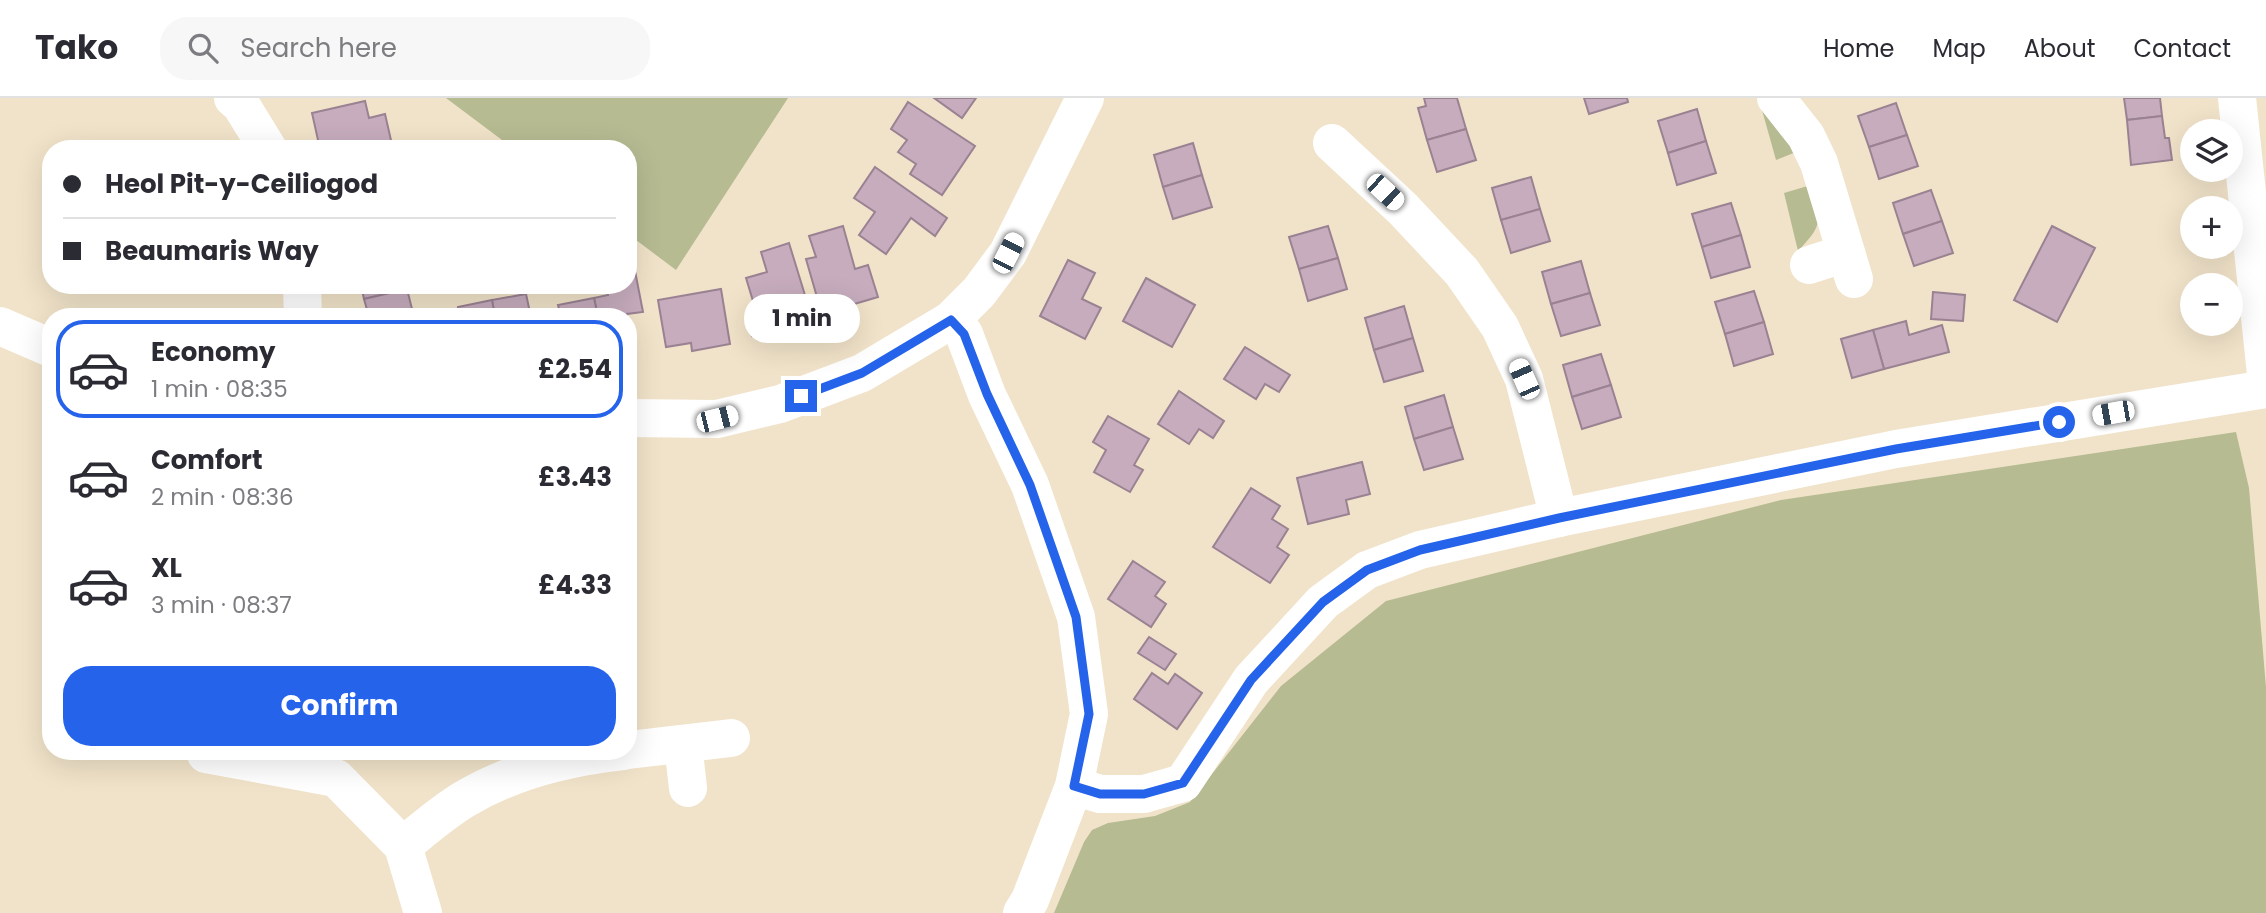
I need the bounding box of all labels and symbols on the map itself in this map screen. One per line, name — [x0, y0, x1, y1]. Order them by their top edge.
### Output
car — [1363, 170, 1408, 214]
car — [990, 230, 1027, 276]
callout: 1 min — [743, 294, 859, 344]
car — [1506, 356, 1543, 402]
route end — [785, 380, 817, 412]
car — [2091, 399, 2136, 427]
car — [695, 404, 740, 434]
route start — [2043, 406, 2075, 438]

